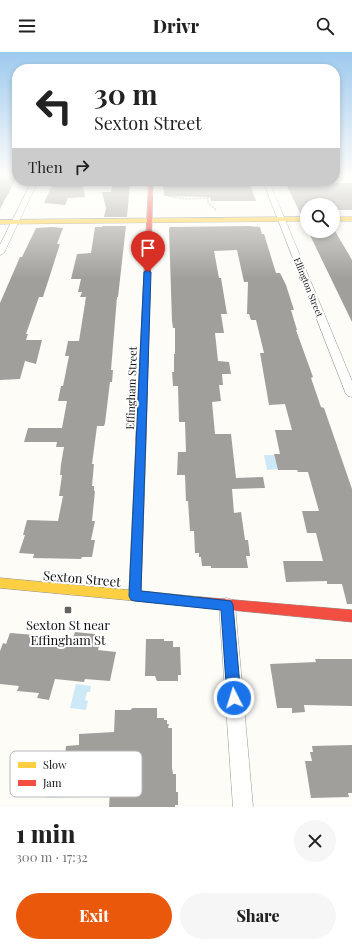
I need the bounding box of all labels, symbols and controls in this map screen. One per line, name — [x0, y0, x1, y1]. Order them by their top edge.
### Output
text: Drivr — [153, 14, 199, 38]
icon: menu — [16, 15, 38, 37]
icon: search — [314, 15, 336, 37]
text: 30 m — [94, 75, 158, 112]
icon: left — [28, 80, 80, 132]
text: Sexton Street — [94, 111, 202, 135]
icon: right — [71, 156, 93, 178]
text: Then — [28, 157, 63, 177]
map controls — [300, 198, 340, 238]
button: search — [300, 198, 340, 238]
pin — [131, 231, 165, 272]
icon: arrive — [137, 237, 159, 259]
street label: Ellington Street — [292, 255, 327, 319]
street label: Effingham Street — [122, 346, 140, 430]
street label: Sexton Street — [43, 566, 122, 590]
marker: Sexton St near Effingham St — [63, 605, 73, 615]
place label: Sexton St near Effingham St — [26, 616, 110, 648]
position arrow — [213, 677, 255, 719]
legend — [10, 751, 142, 797]
text: Slow — [43, 757, 67, 772]
text: Jam — [42, 775, 62, 790]
text: 1 min — [16, 817, 75, 849]
button: close — [294, 820, 336, 862]
text: 300 m · 17:32 — [16, 848, 88, 865]
button: Exit — [16, 893, 172, 939]
button: Share — [180, 893, 336, 939]

